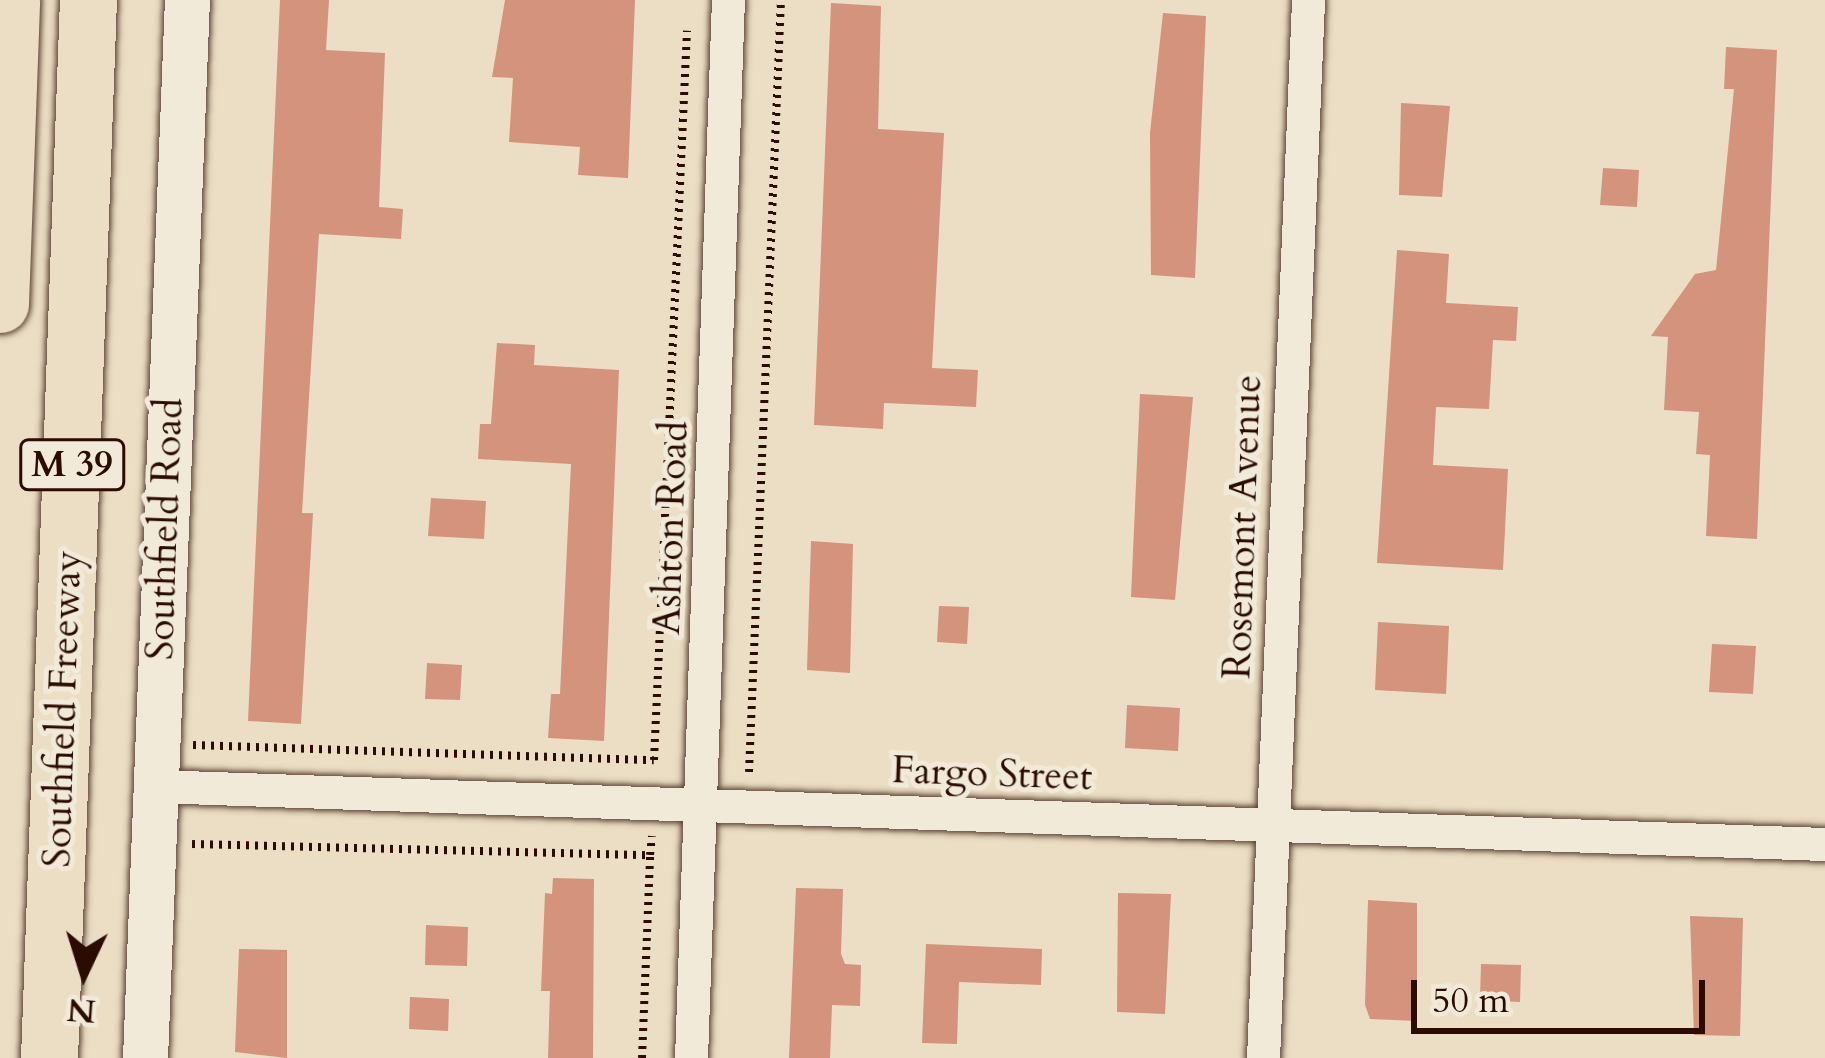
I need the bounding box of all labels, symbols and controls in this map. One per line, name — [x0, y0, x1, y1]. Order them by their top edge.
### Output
street label: Rosemont Avenue — [1214, 374, 1272, 680]
street label: Southfield Road — [137, 397, 193, 661]
street label: Ashton Road — [644, 420, 698, 636]
road number: M 39 — [18, 435, 126, 495]
street label: Southfield Freeway — [34, 550, 92, 868]
street label: Fargo Street — [891, 747, 1093, 801]
north arrow — [24, 914, 144, 1034]
scale bar — [1417, 956, 1711, 1030]
text: 50 m — [1432, 976, 1509, 1025]
text: N — [66, 987, 97, 1034]

